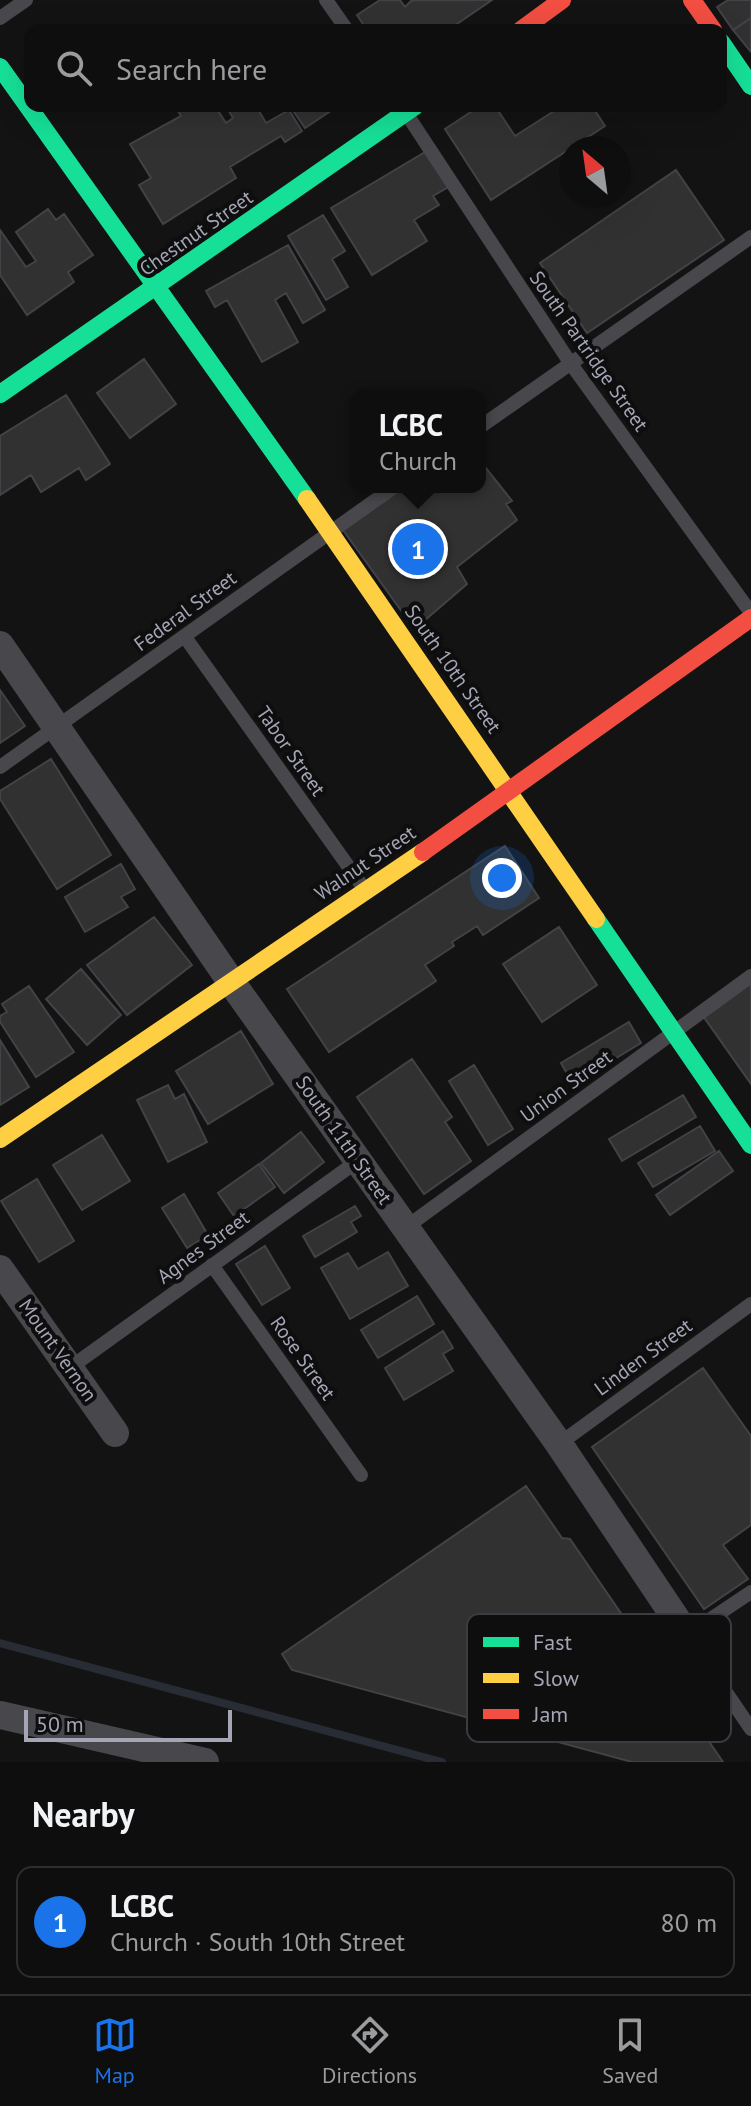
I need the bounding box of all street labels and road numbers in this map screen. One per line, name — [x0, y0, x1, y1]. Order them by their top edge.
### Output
street label: Chestnut Street — [134, 184, 258, 282]
street label: South Partridge Street — [524, 266, 654, 436]
street label: Federal Street — [129, 565, 242, 657]
street label: South 10th Street — [399, 600, 507, 739]
street label: Tabor Street — [251, 701, 332, 801]
street label: Walnut Street — [309, 820, 421, 906]
street label: Union Street — [515, 1044, 617, 1128]
street label: South 11th Street — [290, 1071, 398, 1210]
street label: Agnes Street — [152, 1205, 255, 1289]
street label: Mount Vernon — [13, 1294, 103, 1406]
street label: Rose Street — [265, 1311, 341, 1405]
street label: Linden Street — [589, 1313, 697, 1401]

